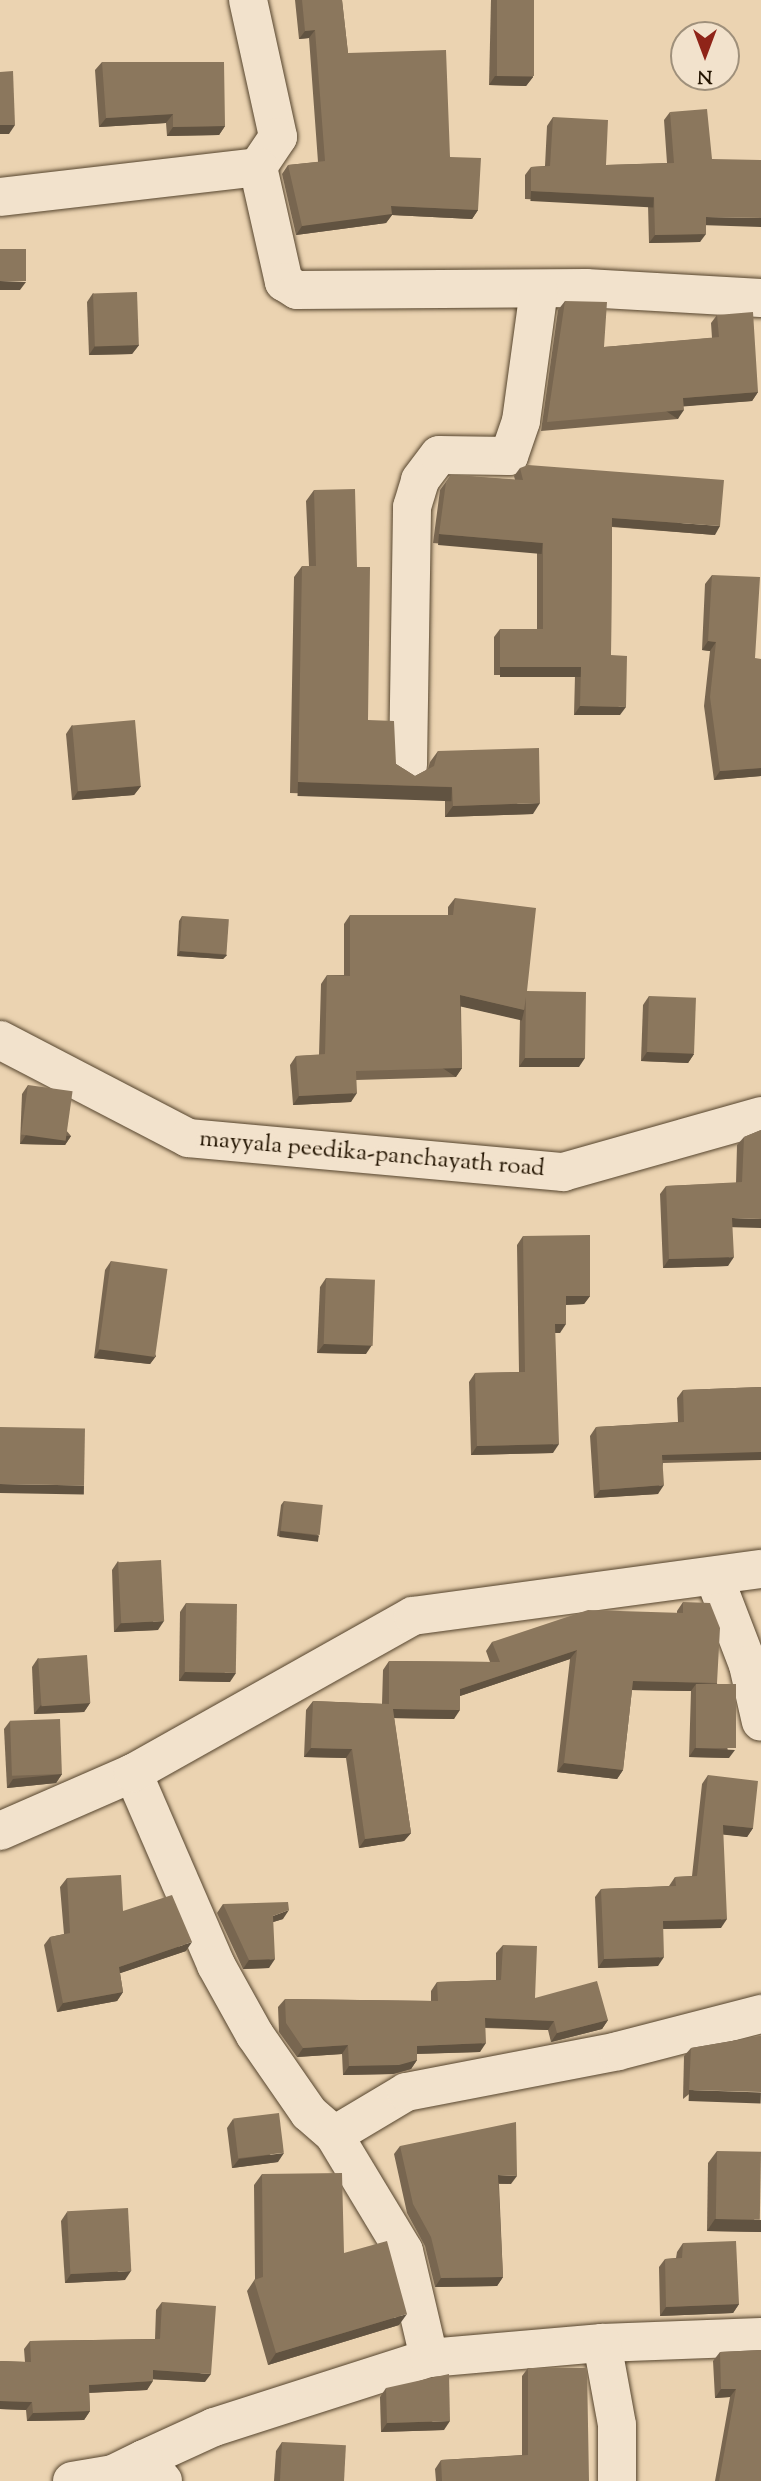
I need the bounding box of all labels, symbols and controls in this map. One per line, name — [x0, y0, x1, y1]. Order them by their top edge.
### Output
north arrow — [670, 21, 740, 91]
text: N — [697, 62, 713, 89]
street label: mayyala peedika-panchayath road — [198, 1126, 546, 1184]

